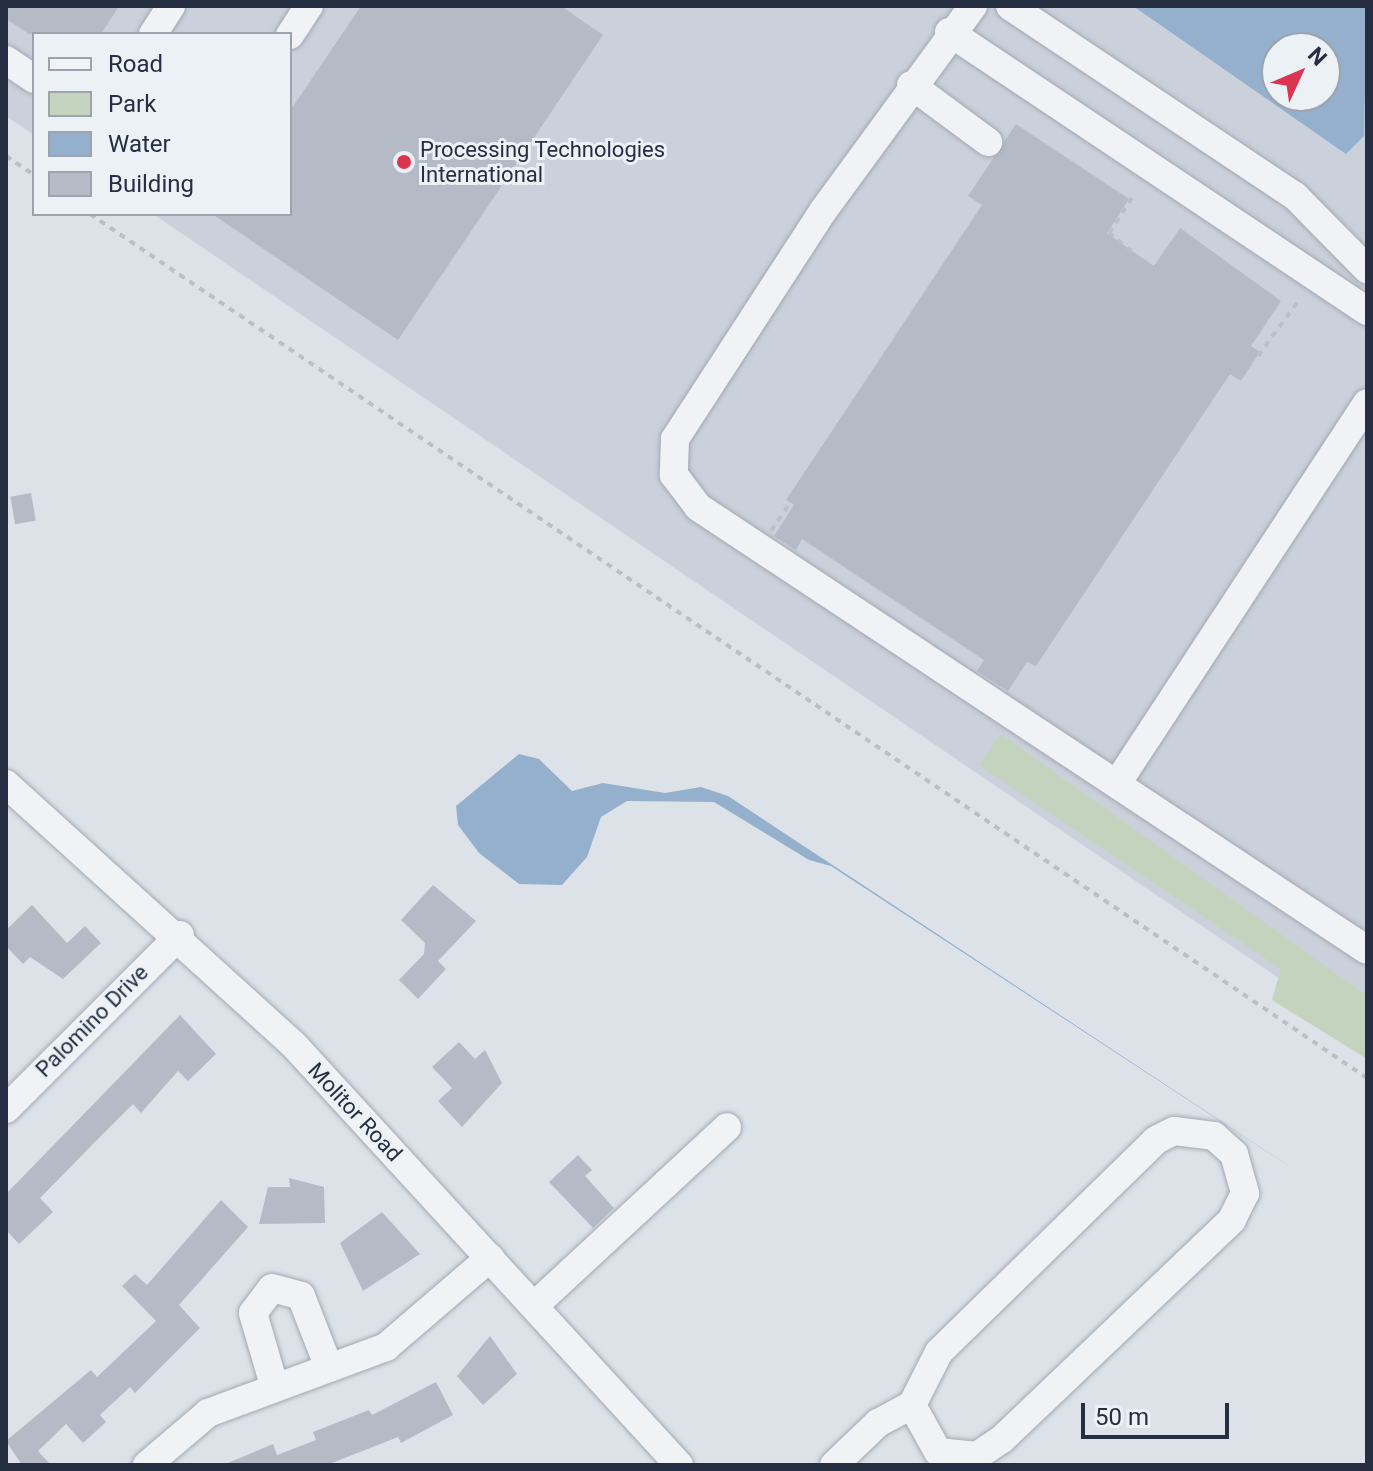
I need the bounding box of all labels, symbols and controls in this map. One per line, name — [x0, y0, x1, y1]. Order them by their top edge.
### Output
legend — [32, 32, 292, 216]
north arrow — [1261, 32, 1341, 112]
text: N — [1303, 42, 1332, 71]
text: Road — [108, 50, 163, 78]
text: Park — [108, 90, 156, 118]
text: Water — [108, 130, 171, 158]
place label: Processing Technologies International — [420, 136, 666, 188]
marker: Processing Technologies International — [395, 153, 413, 171]
text: Building — [108, 170, 194, 198]
street label: Palomino Drive — [30, 959, 154, 1083]
street label: Molitor Road — [303, 1057, 407, 1167]
scale bar — [1085, 1387, 1233, 1437]
text: 50 m — [1095, 1403, 1149, 1431]

